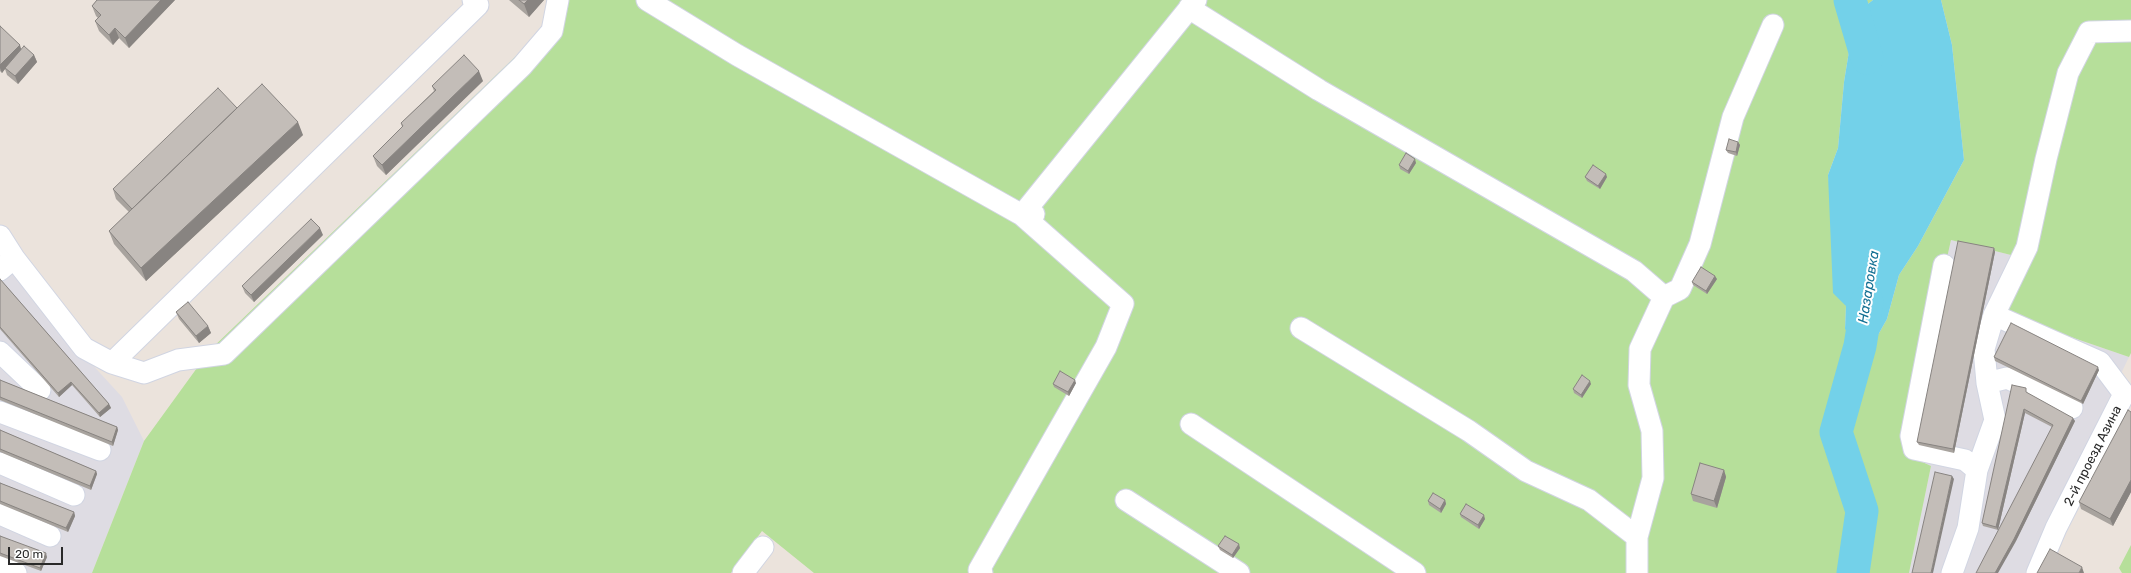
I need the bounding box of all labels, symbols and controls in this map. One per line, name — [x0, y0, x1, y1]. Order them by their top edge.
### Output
water label: Назаровка — [1855, 249, 1883, 325]
street label: 2-й проезд Азина — [2061, 403, 2125, 509]
scale bar — [10, 539, 65, 565]
text: 20 m — [15, 547, 43, 561]

